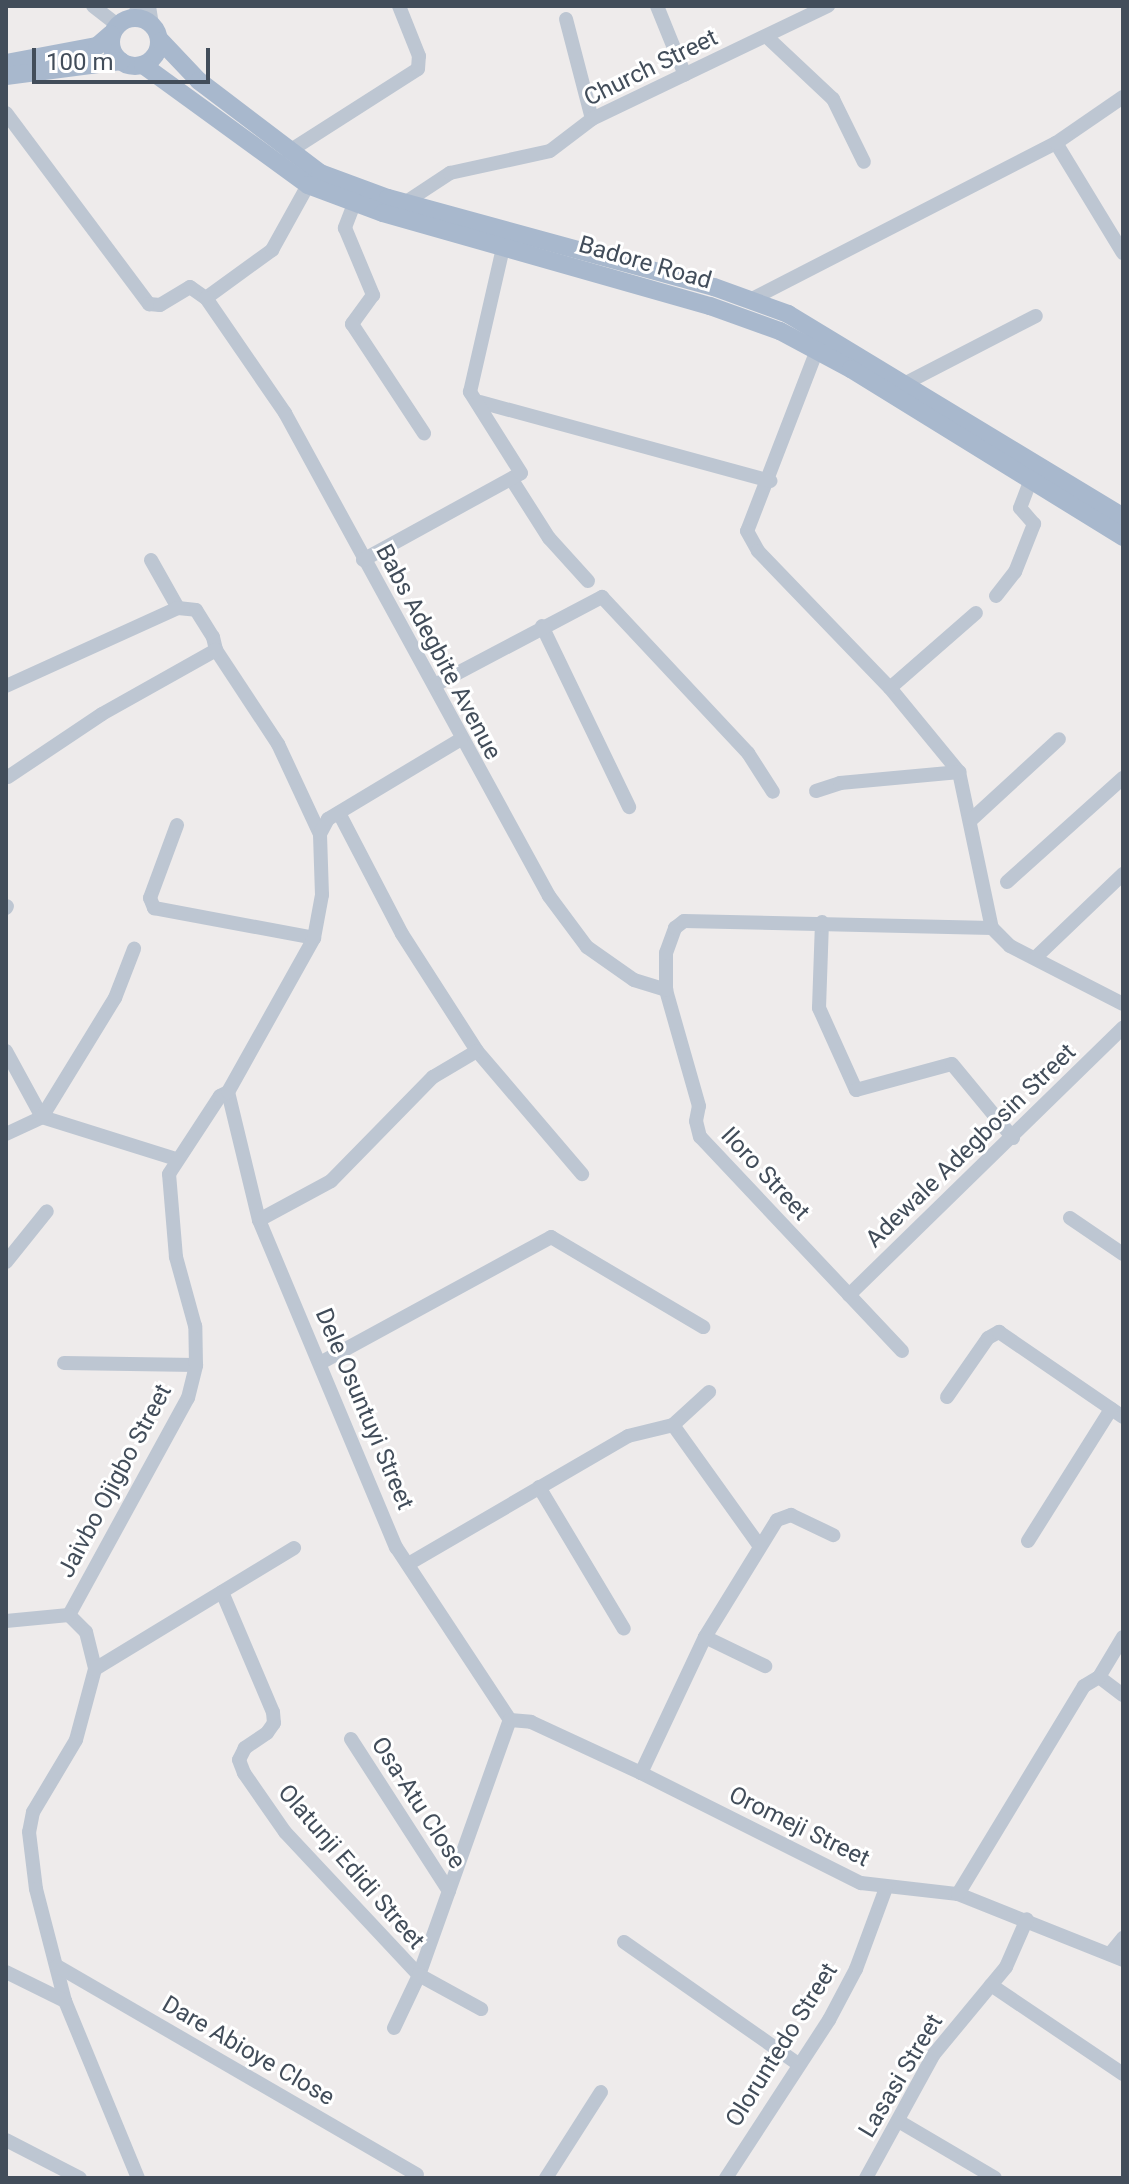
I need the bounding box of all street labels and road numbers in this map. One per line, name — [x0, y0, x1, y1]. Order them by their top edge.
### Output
street label: Church Street — [580, 23, 722, 113]
street label: Badore Road — [575, 230, 715, 296]
street label: Babs Adegbite Avenue — [369, 539, 507, 765]
street label: Adewale Adegbosin Street — [860, 1038, 1082, 1254]
street label: Iloro Street — [715, 1121, 815, 1227]
street label: Dele Osuntuyi Street — [309, 1304, 419, 1514]
street label: Jaivbo Ojigbo Street — [52, 1379, 178, 1583]
street label: Osa-Atu Close — [365, 1732, 471, 1874]
street label: Olatunji Edidi Street — [272, 1779, 430, 1955]
street label: Oromeji Street — [724, 1781, 874, 1873]
street label: Oloruntedo Street — [720, 1958, 844, 2132]
street label: Dare Abioye Close — [157, 1990, 339, 2112]
street label: Lasasi Street — [853, 2009, 949, 2143]

